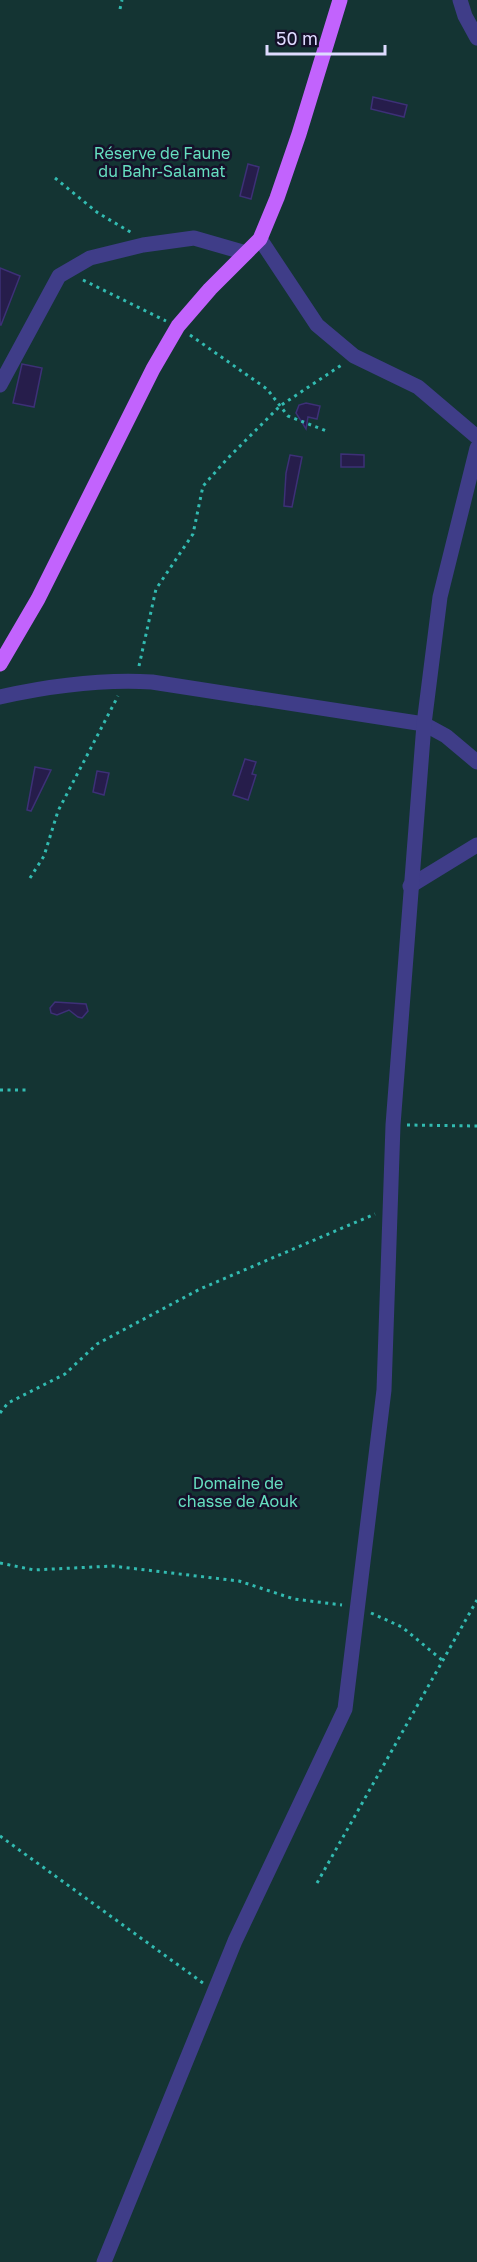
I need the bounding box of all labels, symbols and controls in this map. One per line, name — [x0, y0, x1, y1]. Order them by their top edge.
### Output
scale bar — [267, 18, 386, 56]
text: 50 m — [276, 27, 318, 49]
park label: Réserve de Faune du Bahr-Salamat — [94, 143, 230, 181]
park label: Domaine de chasse de Aouk — [178, 1473, 298, 1511]

